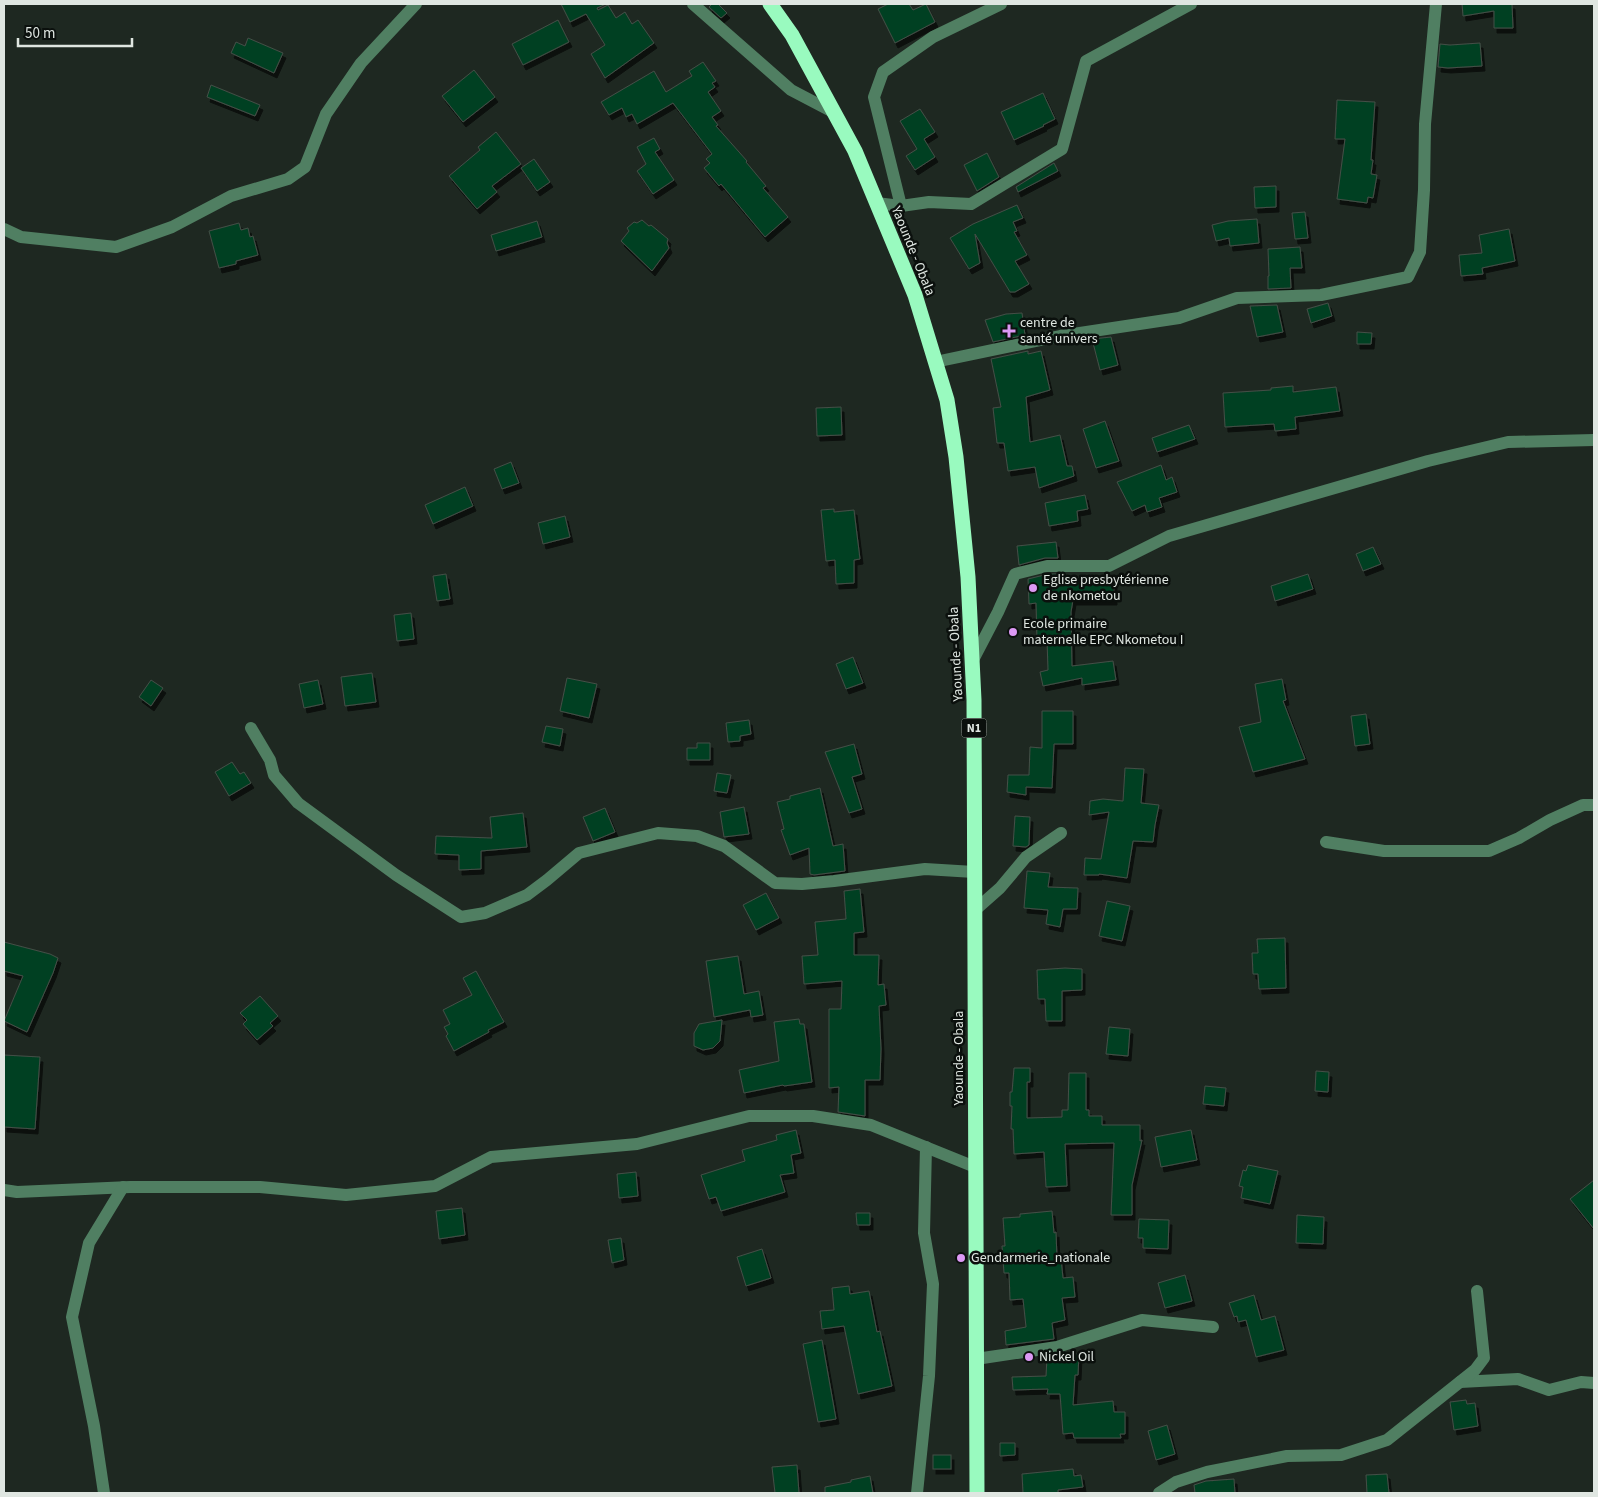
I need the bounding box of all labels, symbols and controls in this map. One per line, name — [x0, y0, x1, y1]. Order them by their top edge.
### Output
scale bar — [18, 15, 131, 47]
text: 50 m — [25, 23, 55, 44]
street label: Yaounde - Obala — [886, 202, 940, 299]
place label: centre de santé univers — [1020, 313, 1098, 349]
marker: centre de santé univers — [1002, 324, 1016, 338]
place label: Eglise presbytérienne de nkometou — [1043, 570, 1169, 606]
marker: Eglise presbytérienne de nkometou — [1027, 582, 1039, 594]
street label: Yaounde - Obala — [944, 606, 969, 703]
place label: Ecole primaire maternelle EPC Nkometou I — [1023, 614, 1183, 650]
marker: Ecole primaire maternelle EPC Nkometou I — [1007, 626, 1019, 638]
road number: N1 — [962, 718, 986, 738]
street label: Yaounde - Obala — [949, 1011, 969, 1106]
place label: Gendarmerie_nationale — [971, 1248, 1110, 1268]
marker: Gendarmerie_nationale — [955, 1252, 967, 1264]
place label: Nickel Oil — [1039, 1347, 1095, 1367]
marker: Nickel Oil — [1023, 1351, 1035, 1363]

